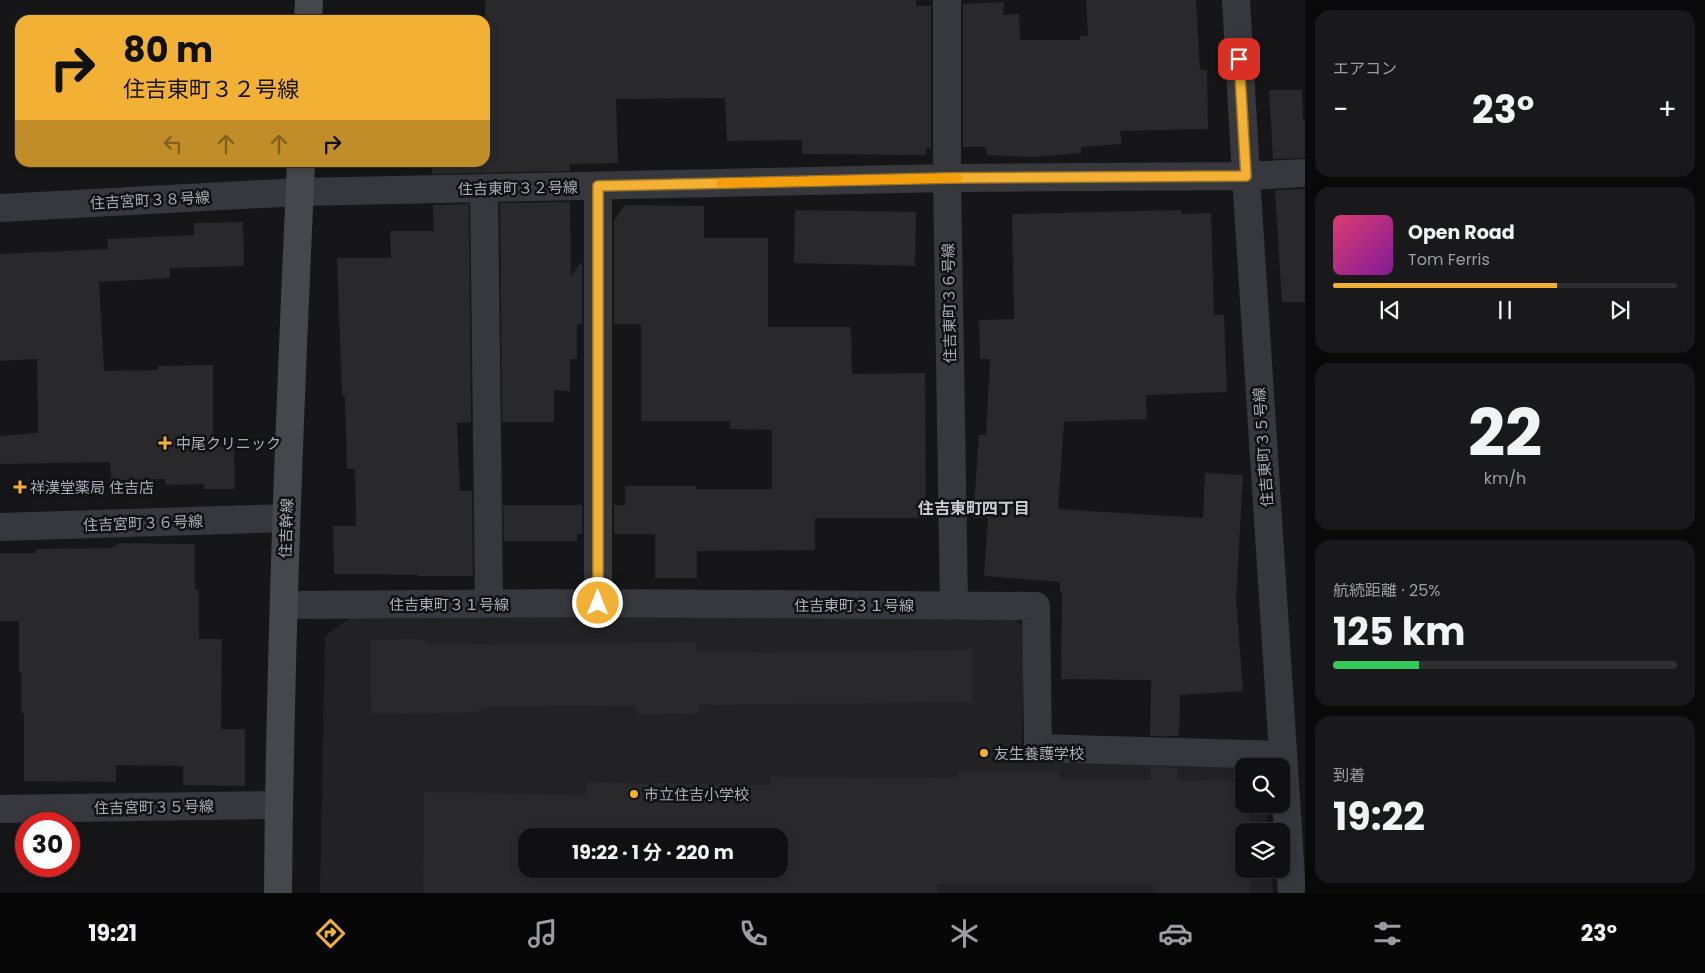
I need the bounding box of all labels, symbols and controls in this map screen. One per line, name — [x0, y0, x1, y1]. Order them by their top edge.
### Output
text: 80 m — [123, 25, 213, 74]
icon: right — [40, 35, 105, 100]
pin — [1218, 38, 1260, 80]
icon: arrive — [1225, 45, 1253, 73]
text: エアコン — [1333, 57, 1397, 80]
text: 住吉東町３２号線 — [123, 74, 299, 105]
text: 23° — [1472, 83, 1534, 136]
text: − — [1333, 90, 1348, 129]
text: + — [1658, 90, 1677, 129]
icon: left — [159, 130, 187, 158]
icon: ahead — [212, 130, 240, 158]
icon: ahead — [265, 130, 293, 158]
icon: right — [318, 130, 346, 158]
street label: 住吉東町３２号線 — [458, 176, 578, 200]
street label: 住吉宮町３８号線 — [90, 186, 210, 214]
text: Open Road — [1408, 219, 1515, 246]
street label: 住吉東町３６号線 — [937, 243, 961, 363]
text: Tom Ferris — [1408, 248, 1490, 271]
icon: previous — [1376, 296, 1404, 324]
icon: pause — [1491, 296, 1519, 324]
icon: next — [1606, 296, 1634, 324]
street label: 住吉東町３５号線 — [1248, 386, 1278, 508]
text: 22 — [1468, 388, 1542, 479]
place label: 中尾クリニック — [176, 433, 281, 454]
marker: 中尾クリニック — [158, 436, 172, 450]
text: km/h — [1484, 467, 1526, 490]
place label: 祥漢堂薬局 住吉店 — [30, 477, 154, 498]
marker: 祥漢堂薬局 住吉店 — [14, 481, 26, 493]
district label: 住吉東町四丁目 — [917, 497, 1030, 520]
street label: 住吉幹線 — [274, 498, 298, 558]
street label: 住吉宮町３６号線 — [83, 510, 203, 536]
position arrow — [571, 576, 623, 628]
text: 航続距離 · 25% — [1333, 579, 1440, 602]
street label: 住吉東町３１号線 — [389, 594, 509, 615]
street label: 住吉東町３１号線 — [794, 595, 914, 616]
text: 125 km — [1333, 605, 1465, 658]
place label: 友生養護学校 — [994, 743, 1084, 764]
marker: 友生養護学校 — [978, 747, 990, 759]
map controls — [1235, 758, 1290, 878]
button: search — [1235, 758, 1290, 813]
text: 到着 — [1333, 764, 1365, 787]
place label: 市立住吉小学校 — [644, 784, 749, 805]
marker: 市立住吉小学校 — [628, 788, 640, 800]
text: 19:22 — [1333, 790, 1425, 843]
street label: 住吉宮町３５号線 — [94, 795, 214, 819]
speed limit sign: 30 — [15, 812, 80, 877]
button: layers — [1235, 823, 1290, 878]
text: 19:22 · 1 分 · 220 m — [572, 839, 734, 866]
icon: directions — [313, 916, 348, 951]
icon: music — [525, 916, 560, 951]
icon: phone — [736, 916, 771, 951]
icon: climate — [947, 916, 982, 951]
icon: car — [1158, 916, 1193, 951]
icon: filters — [1370, 916, 1405, 951]
text: 19:21 — [88, 918, 137, 949]
text: 23° — [1581, 918, 1617, 949]

